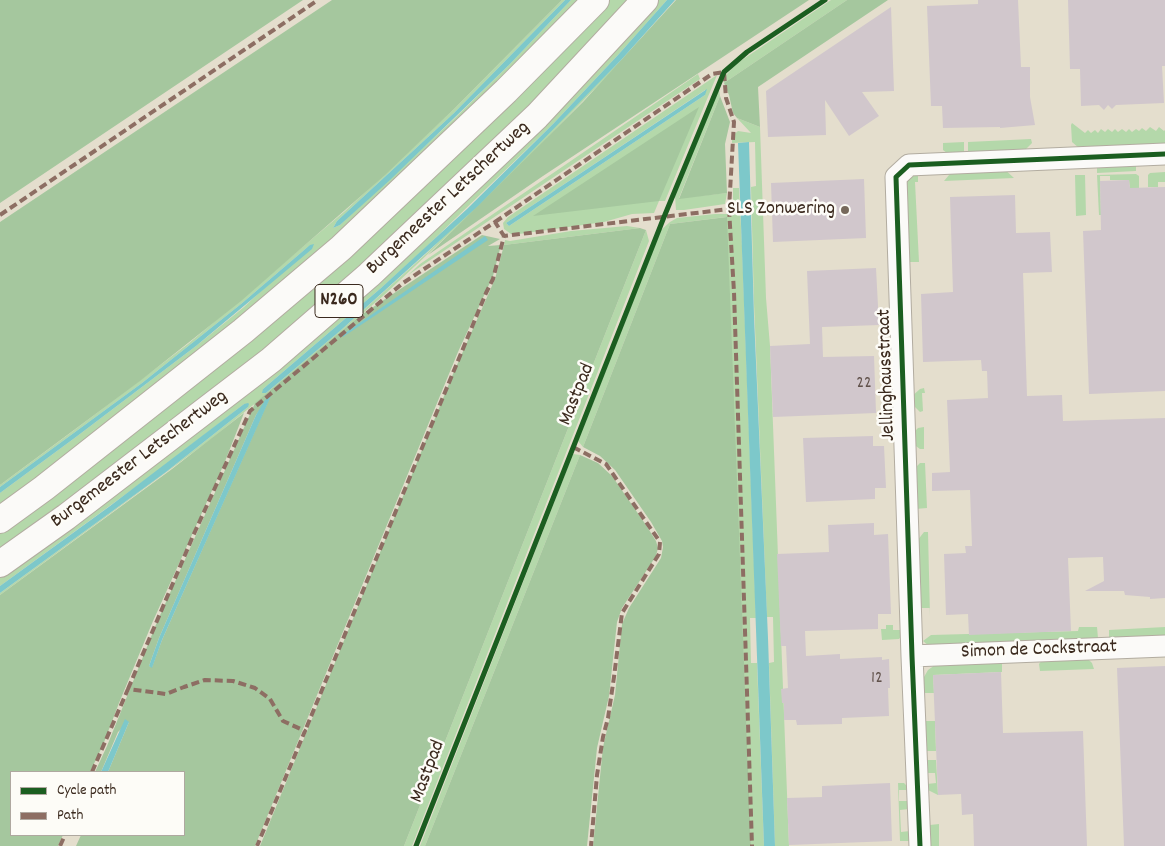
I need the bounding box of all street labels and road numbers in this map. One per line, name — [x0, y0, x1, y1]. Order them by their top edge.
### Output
street label: Burgemeester Letschertweg — [362, 117, 536, 281]
road number: N260 — [315, 284, 363, 318]
street label: Jellinghausstraat — [874, 309, 902, 441]
street label: Mastpad — [555, 360, 601, 430]
street label: Burgemeester Letschertweg — [47, 386, 233, 534]
street label: Simon de Cockstraat — [961, 636, 1117, 666]
street label: Mastpad — [406, 737, 452, 807]

